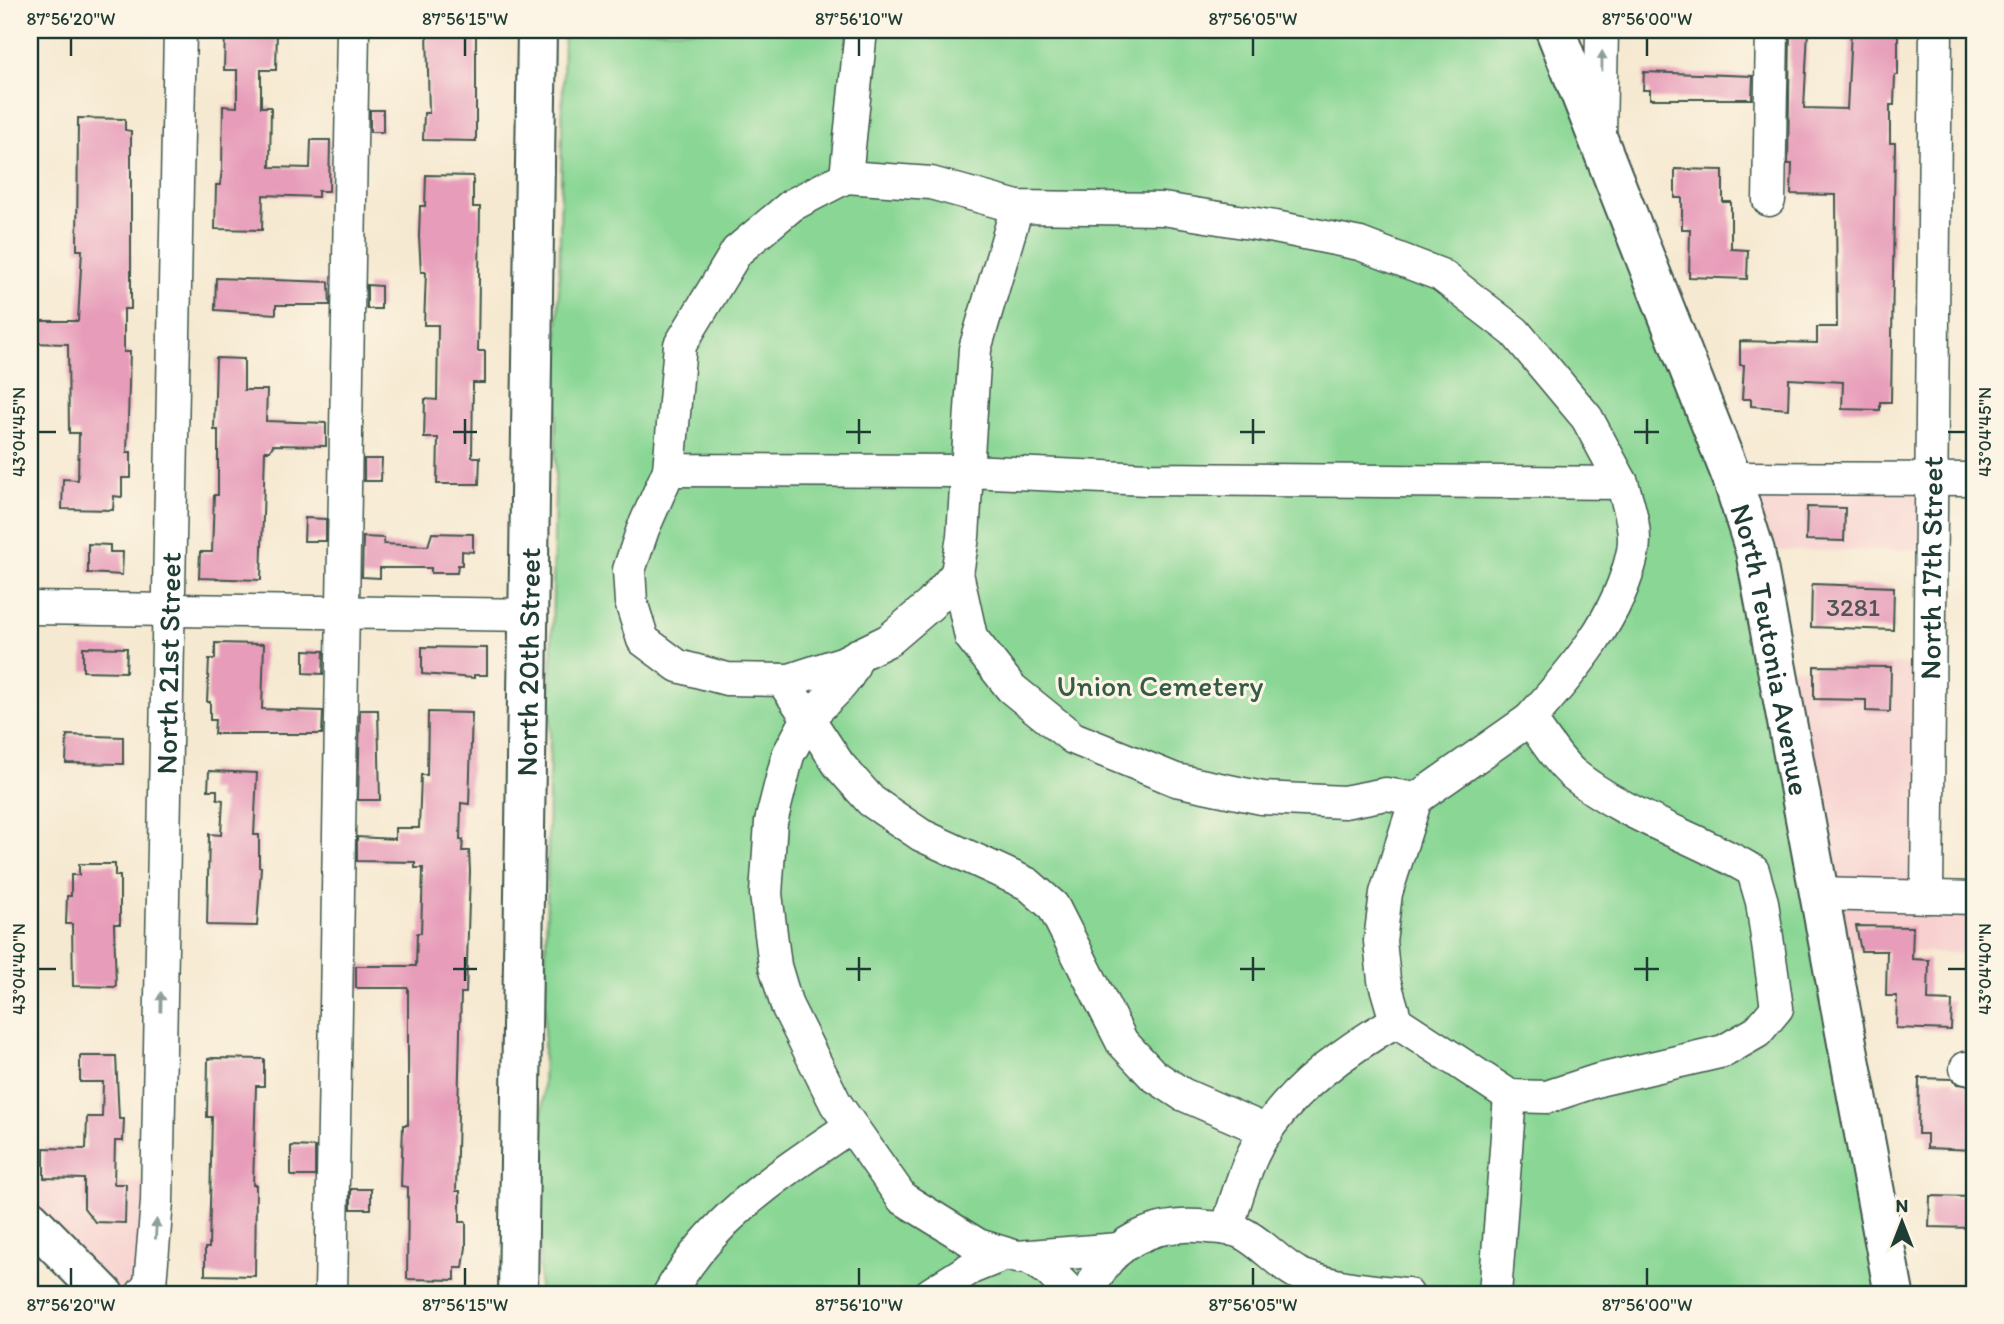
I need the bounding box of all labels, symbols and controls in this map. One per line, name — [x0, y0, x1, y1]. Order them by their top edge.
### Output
text: 87°56'20"W — [27, 8, 115, 30]
text: 87°56'15"W — [422, 8, 508, 30]
text: 87°56'10"W — [815, 8, 903, 30]
text: 87°56'05"W — [1209, 8, 1297, 30]
text: 87°56'00"W — [1602, 8, 1692, 30]
one-way arrow — [1596, 49, 1608, 71]
text: 43°04'45"N — [8, 387, 30, 477]
text: 43°04'45"N — [1974, 387, 1996, 477]
street label: North 17th Street — [1911, 456, 1950, 680]
street label: North Teutonia Avenue — [1723, 499, 1819, 799]
street label: North 20th Street — [507, 547, 548, 777]
street label: North 21st Street — [147, 552, 188, 775]
house number: 3281 — [1826, 591, 1880, 623]
park label: Union Cemetery — [1057, 667, 1263, 704]
text: 43°04'40"N — [8, 923, 30, 1015]
text: 43°04'40"N — [1974, 923, 1996, 1015]
one-way arrow — [156, 991, 167, 1013]
north arrow — [1868, 1188, 1938, 1258]
text: N — [1896, 1194, 1908, 1217]
one-way arrow — [150, 1218, 161, 1240]
text: 87°56'20"W — [27, 1294, 115, 1316]
text: 87°56'15"W — [422, 1294, 508, 1316]
text: 87°56'10"W — [815, 1294, 903, 1316]
text: 87°56'05"W — [1209, 1294, 1297, 1316]
text: 87°56'00"W — [1602, 1294, 1692, 1316]

